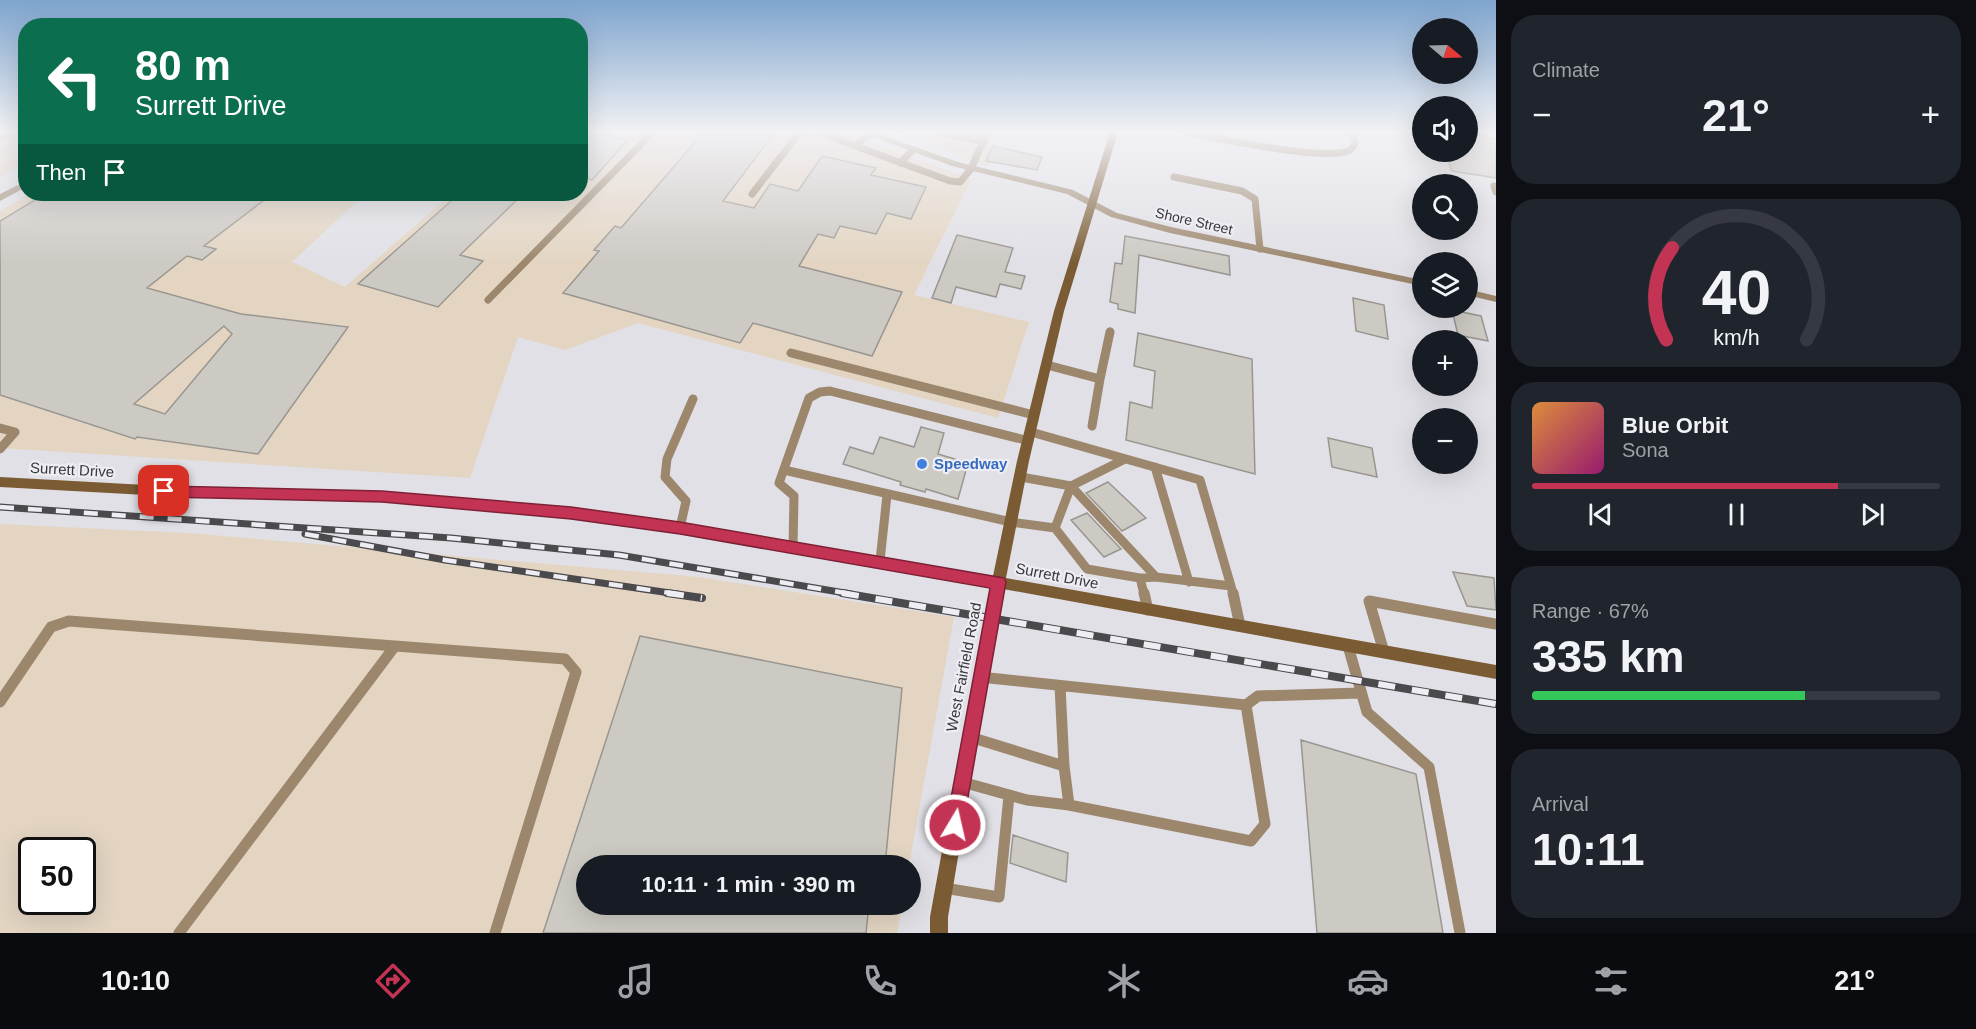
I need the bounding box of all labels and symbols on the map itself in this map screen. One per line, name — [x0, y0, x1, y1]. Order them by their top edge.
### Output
north arrow — [1412, 18, 1478, 84]
street label: Shore Street — [1154, 204, 1234, 238]
place label: Speedway — [934, 455, 1008, 472]
marker: Speedway — [915, 457, 929, 471]
street label: Surrett Drive — [30, 459, 115, 480]
pin — [138, 465, 189, 516]
street label: Surrett Drive — [1014, 559, 1100, 592]
street label: West Fairfield Road — [943, 601, 984, 733]
position arrow — [923, 793, 987, 857]
speed limit sign: 50 — [18, 837, 96, 915]

